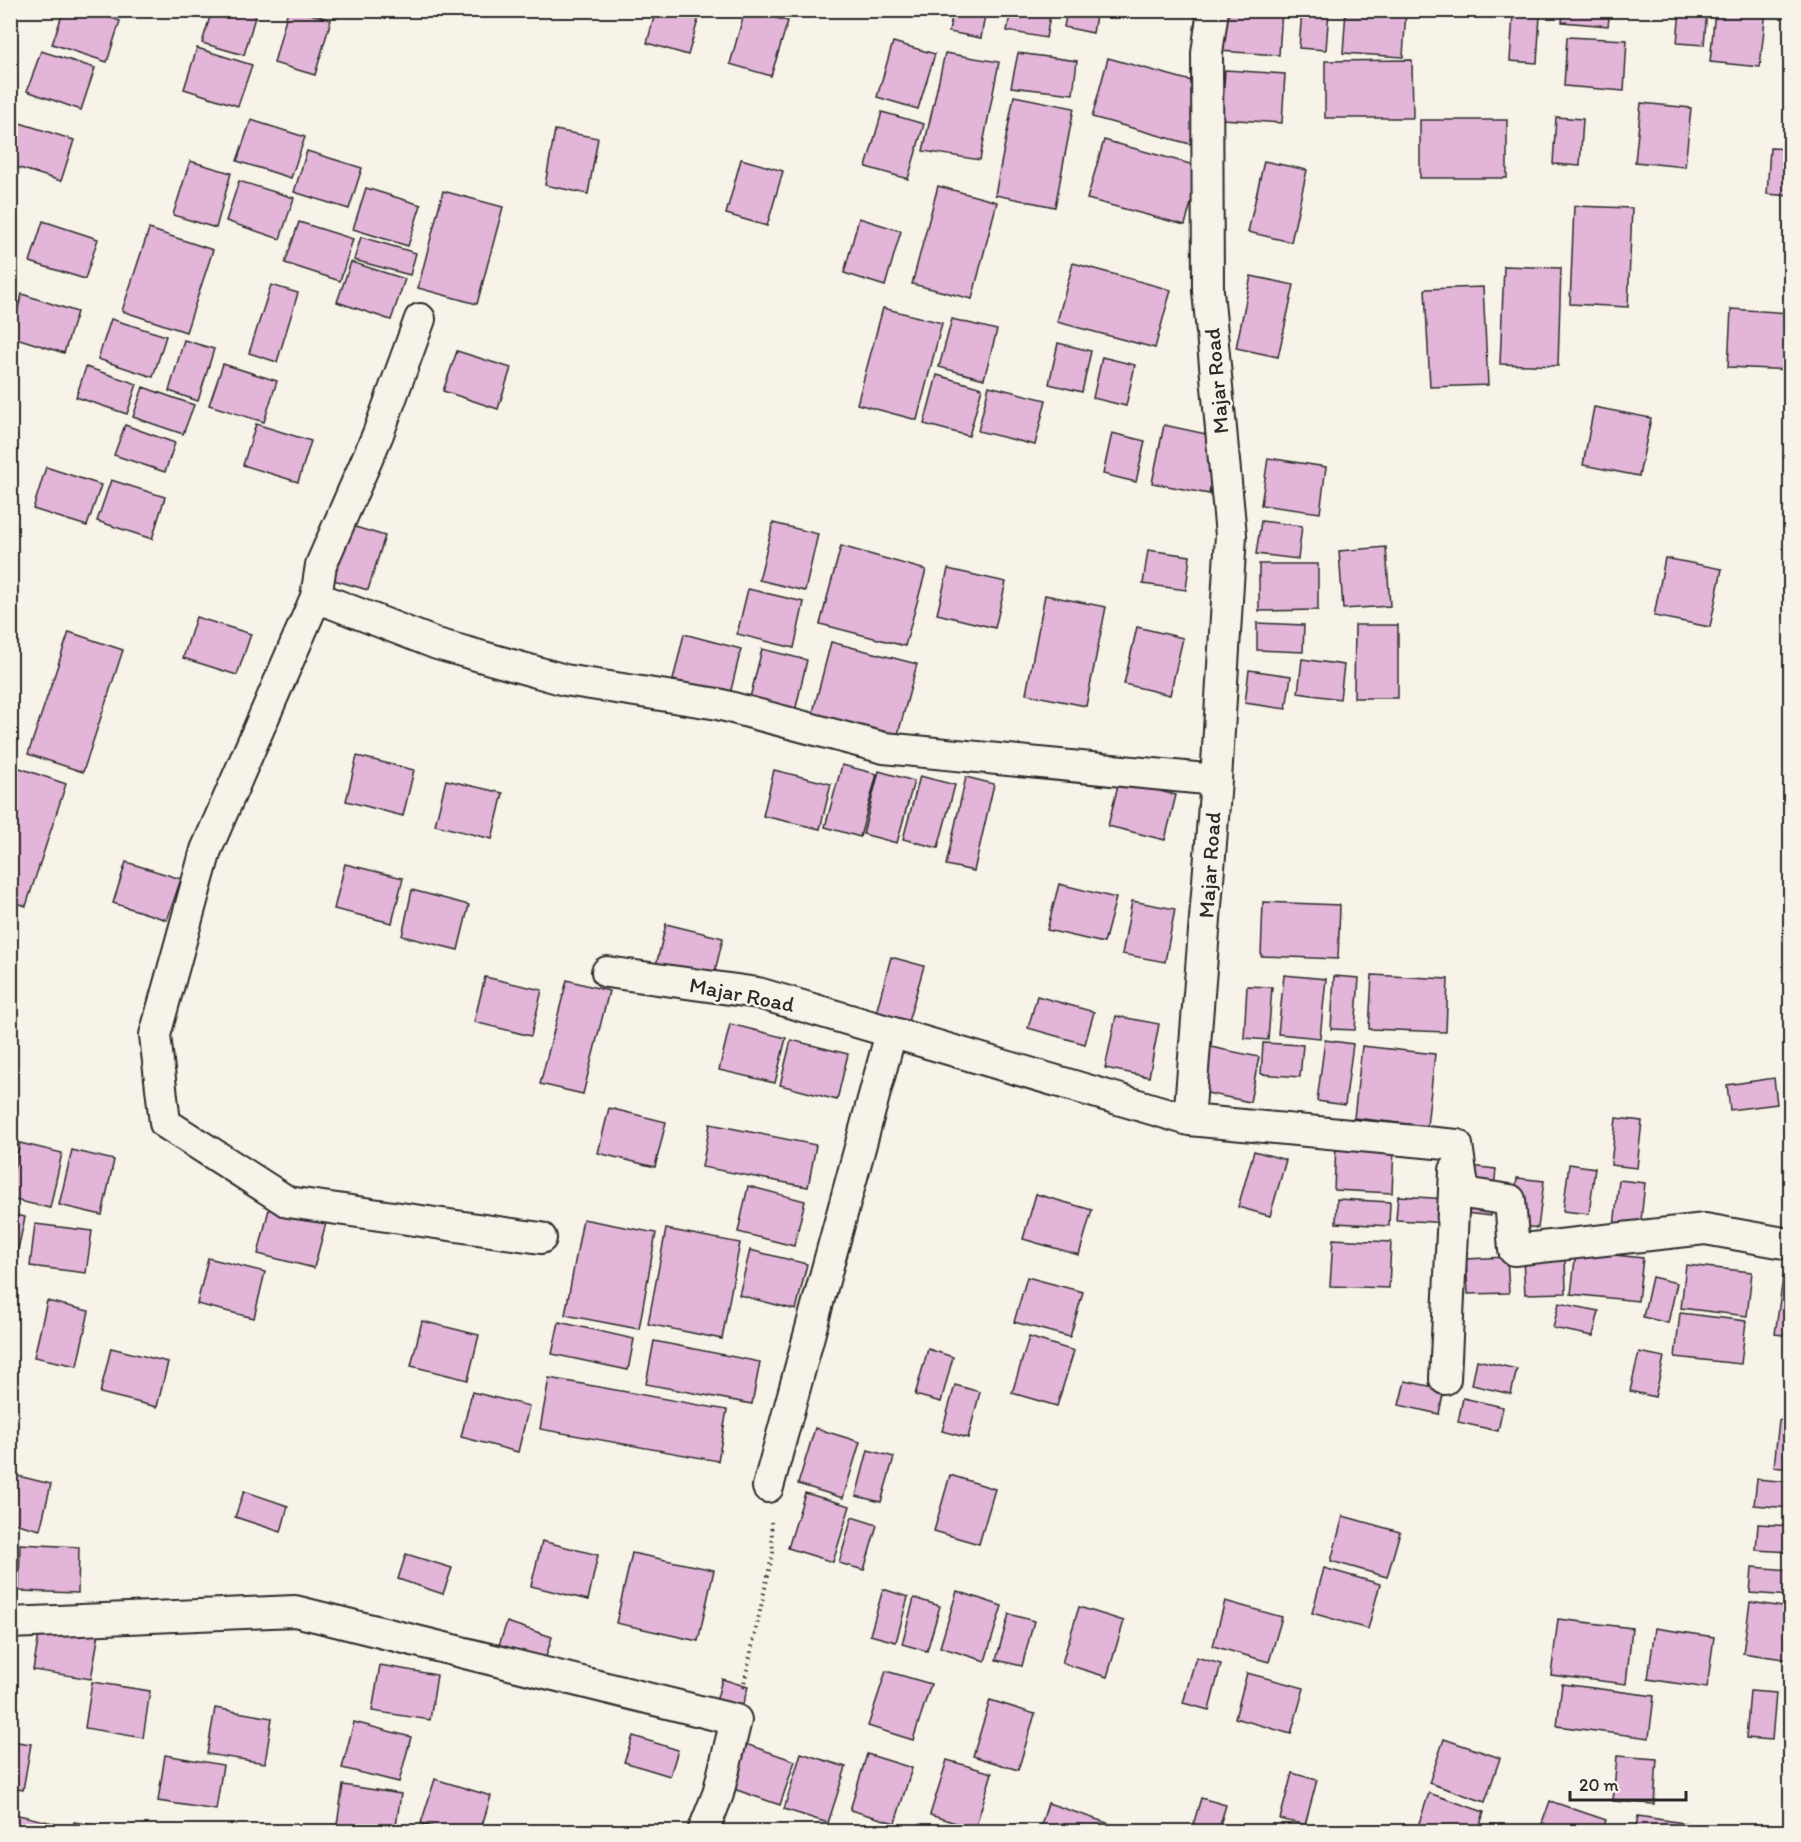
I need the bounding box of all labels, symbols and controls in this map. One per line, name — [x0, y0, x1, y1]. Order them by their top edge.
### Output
street label: Majar Road — [1198, 327, 1235, 435]
street label: Majar Road — [1192, 811, 1227, 919]
street label: Majar Road — [687, 971, 797, 1018]
scale bar — [1570, 1764, 1686, 1802]
text: 20 m — [1579, 1774, 1619, 1796]

